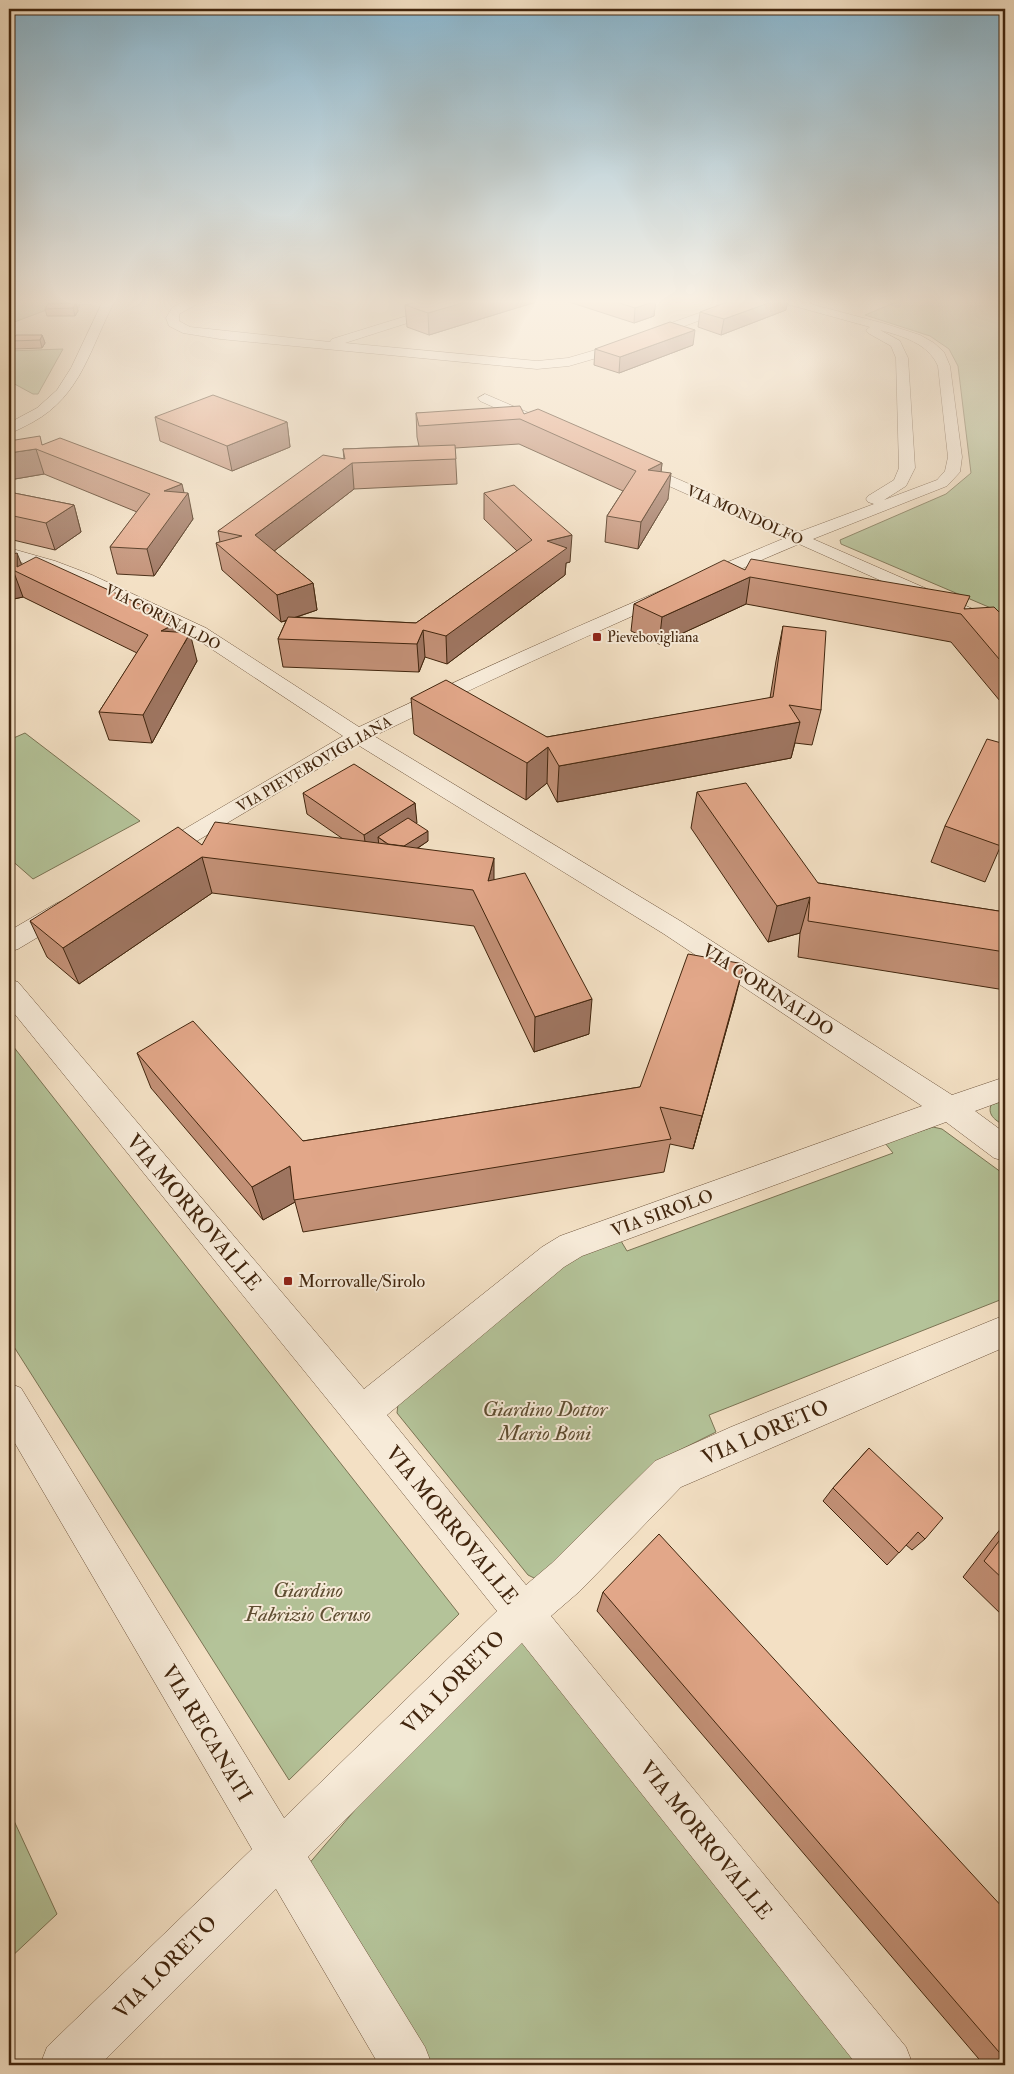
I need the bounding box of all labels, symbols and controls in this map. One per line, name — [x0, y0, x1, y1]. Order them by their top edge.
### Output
street label: VIA MONDOLFO — [683, 481, 806, 550]
street label: VIA CORINALDO — [102, 580, 224, 655]
place label: Pievebovigliana — [607, 628, 700, 647]
marker: Pievebovigliana — [591, 631, 603, 643]
street label: VIA PIEVEBOVIGLIANA — [233, 712, 396, 817]
street label: VIA CORINALDO — [697, 939, 838, 1042]
street label: VIA MORROVALLE — [120, 1128, 267, 1296]
street label: VIA SIROLO — [608, 1184, 716, 1243]
place label: Morrovalle/Sirolo — [298, 1270, 426, 1293]
marker: Morrovalle/Sirolo — [282, 1275, 294, 1287]
street label: VIA LORETO — [697, 1393, 833, 1471]
park label: Giardino Dottor Mario Boni — [483, 1396, 609, 1447]
street label: VIA MORROVALLE — [379, 1440, 524, 1610]
park label: Giardino Fabrizio Ceruso — [244, 1577, 371, 1628]
street label: VIA LORETO — [396, 1625, 511, 1740]
street label: VIA RECANATI — [155, 1660, 258, 1807]
street label: VIA MORROVALLE — [633, 1755, 778, 1925]
street label: VIA LORETO — [108, 1910, 223, 2025]

